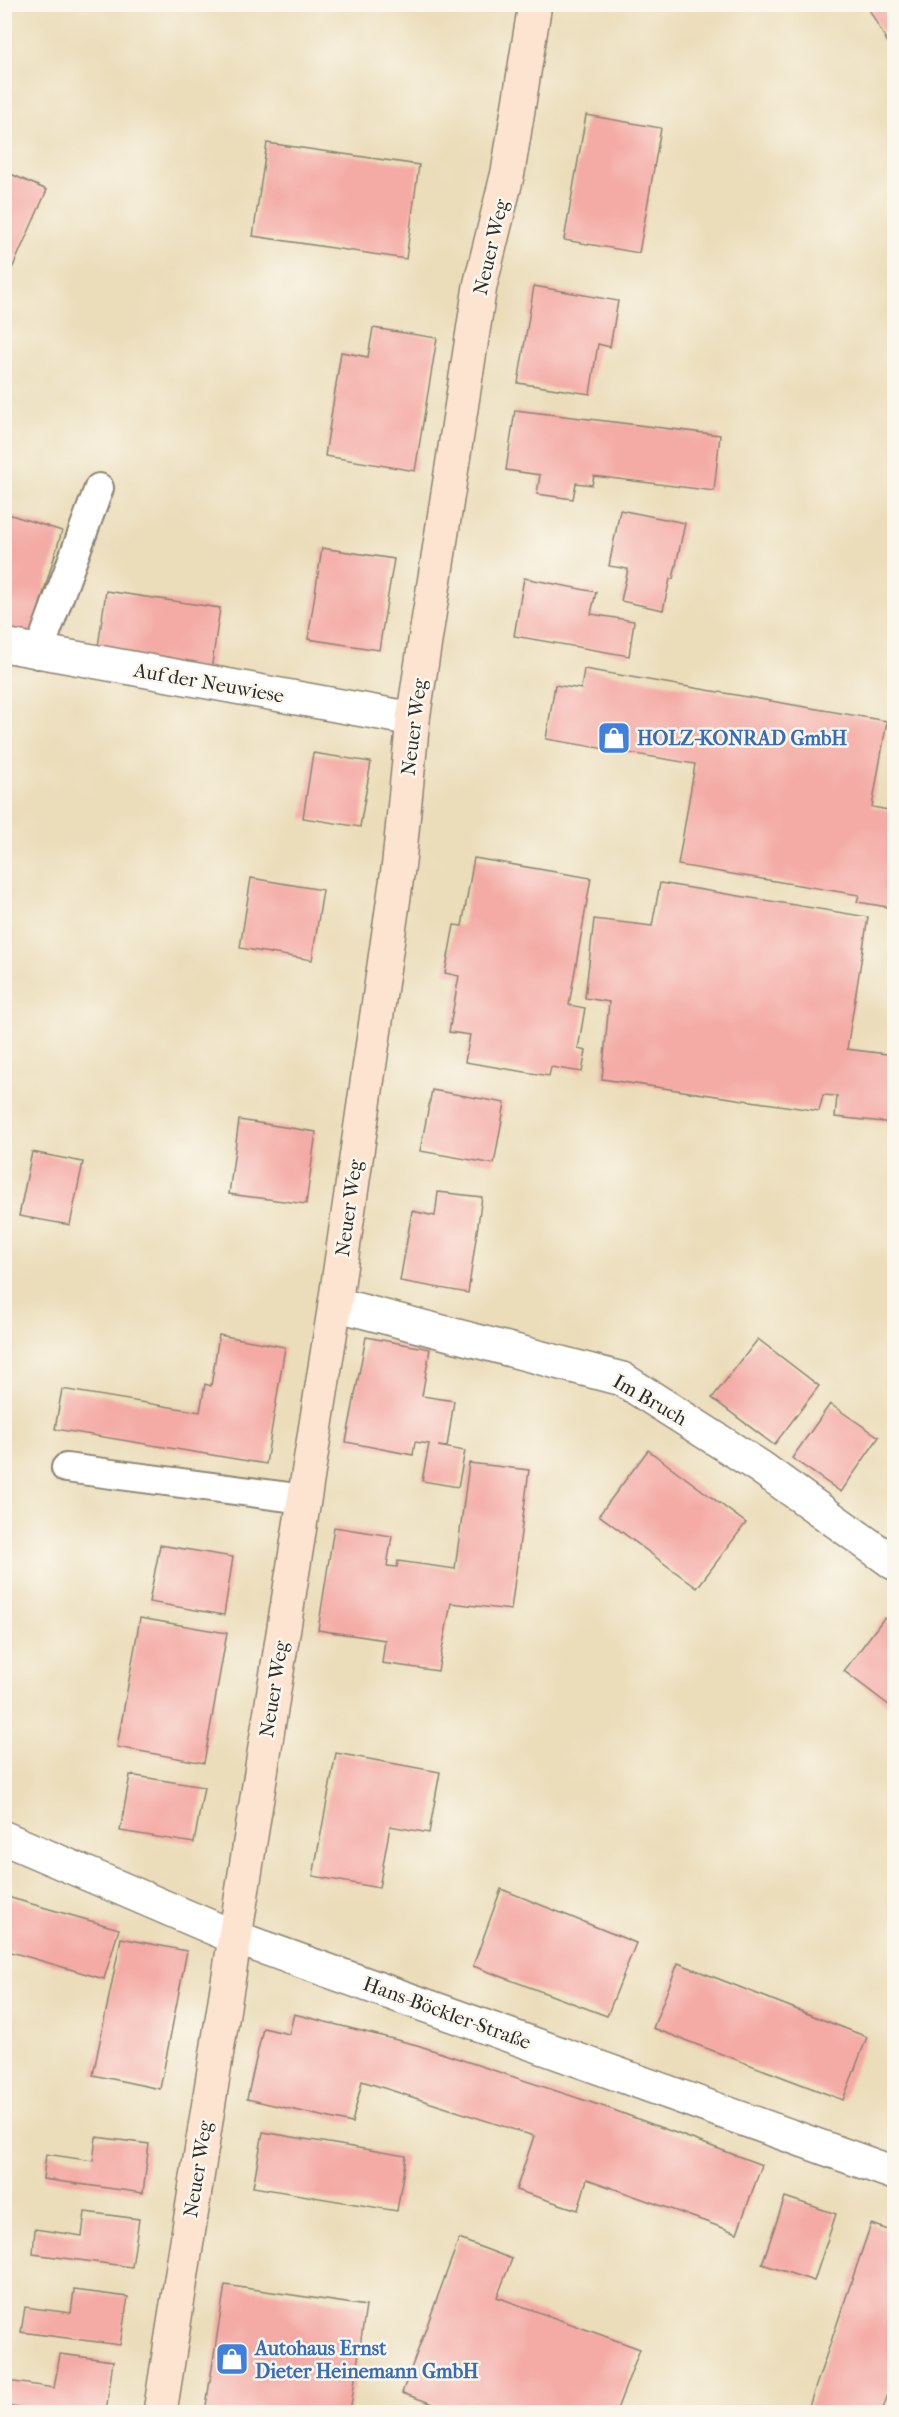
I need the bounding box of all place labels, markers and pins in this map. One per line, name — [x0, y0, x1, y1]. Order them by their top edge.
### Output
shop icon: HOLZ-KONRAD GmbH — [596, 720, 632, 756]
place label: HOLZ-KONRAD GmbH — [637, 727, 847, 750]
place label: Autohaus Ernst Dieter Heinemann GmbH — [253, 2337, 479, 2383]
shop icon: Autohaus Ernst Dieter Heinemann GmbH — [214, 2341, 250, 2377]

